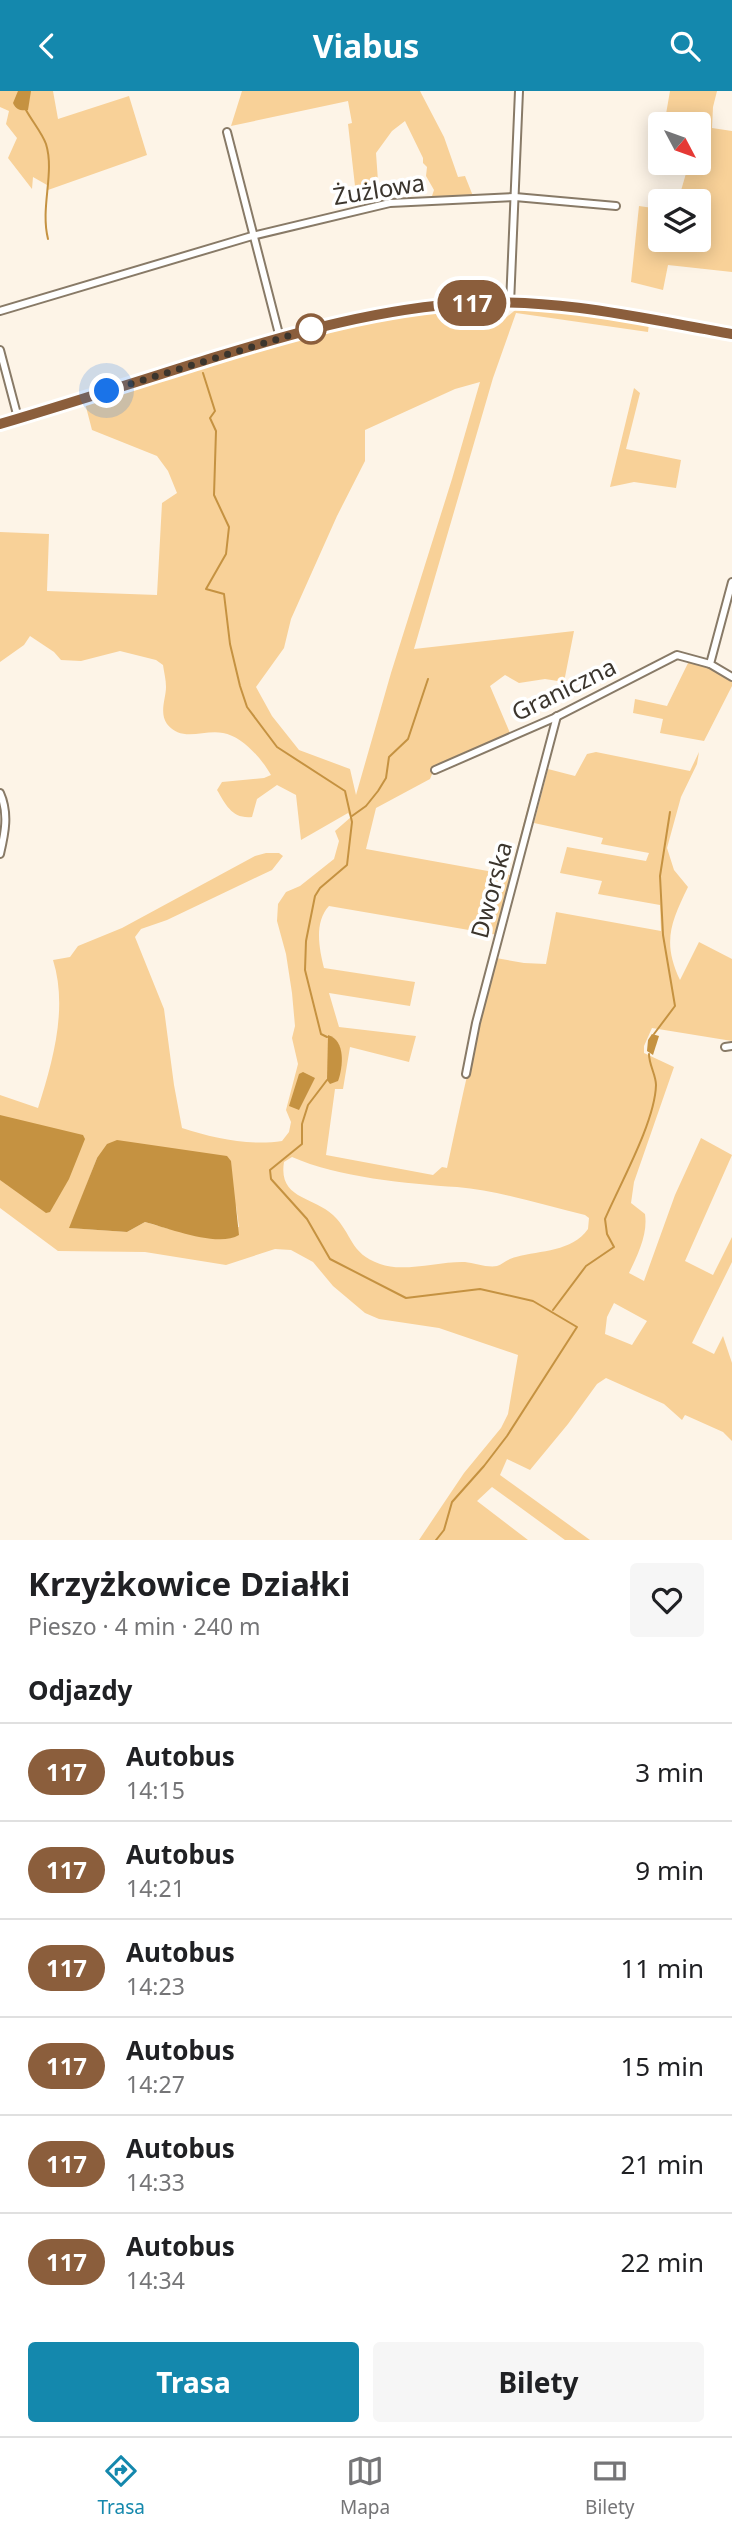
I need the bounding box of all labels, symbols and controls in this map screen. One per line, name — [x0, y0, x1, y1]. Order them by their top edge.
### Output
text: Viabus — [313, 24, 419, 67]
icon: back — [28, 27, 66, 65]
icon: search — [666, 27, 704, 65]
north arrow — [648, 112, 710, 175]
map controls — [648, 112, 711, 252]
street label: Żużlowa — [331, 165, 427, 212]
button: layers — [648, 189, 711, 252]
line badge: 117 — [432, 280, 512, 326]
text: 117 — [451, 286, 493, 319]
unlabelled marker — [296, 314, 326, 344]
your location — [89, 373, 124, 408]
street label: Graniczna — [506, 649, 621, 728]
street label: Dworska — [462, 838, 519, 941]
text: Krzyżkowice Działki — [28, 1561, 350, 1606]
button: heart — [630, 1563, 704, 1637]
text: Pieszo · 4 min · 240 m — [28, 1610, 261, 1642]
text: Odjazdy — [28, 1672, 132, 1708]
text: Autobus — [126, 1738, 235, 1774]
text: 3 min — [635, 1754, 704, 1790]
text: 117 — [46, 1755, 87, 1788]
text: 14:15 — [126, 1774, 185, 1806]
text: Autobus — [126, 1836, 235, 1872]
text: 9 min — [635, 1852, 704, 1888]
text: 117 — [46, 1853, 87, 1886]
text: 14:21 — [126, 1872, 185, 1904]
text: Autobus — [126, 1934, 235, 1970]
text: 11 min — [620, 1950, 704, 1986]
text: 117 — [46, 1951, 87, 1984]
text: 14:23 — [126, 1970, 185, 2002]
text: Autobus — [126, 2032, 235, 2068]
text: 15 min — [620, 2048, 704, 2084]
text: 117 — [46, 2049, 87, 2082]
text: 14:27 — [126, 2068, 185, 2100]
text: Autobus — [126, 2130, 235, 2166]
text: 21 min — [620, 2146, 704, 2182]
text: 117 — [46, 2147, 87, 2180]
text: 14:33 — [126, 2166, 185, 2198]
text: Autobus — [126, 2228, 235, 2264]
text: 22 min — [620, 2244, 704, 2280]
text: 117 — [46, 2245, 87, 2278]
text: 14:34 — [126, 2264, 185, 2296]
button: Trasa — [28, 2342, 359, 2422]
button: Bilety — [373, 2342, 704, 2422]
tab: Trasa — [97, 2452, 145, 2520]
tab: Mapa — [340, 2452, 390, 2520]
tab: Bilety — [585, 2452, 635, 2520]

